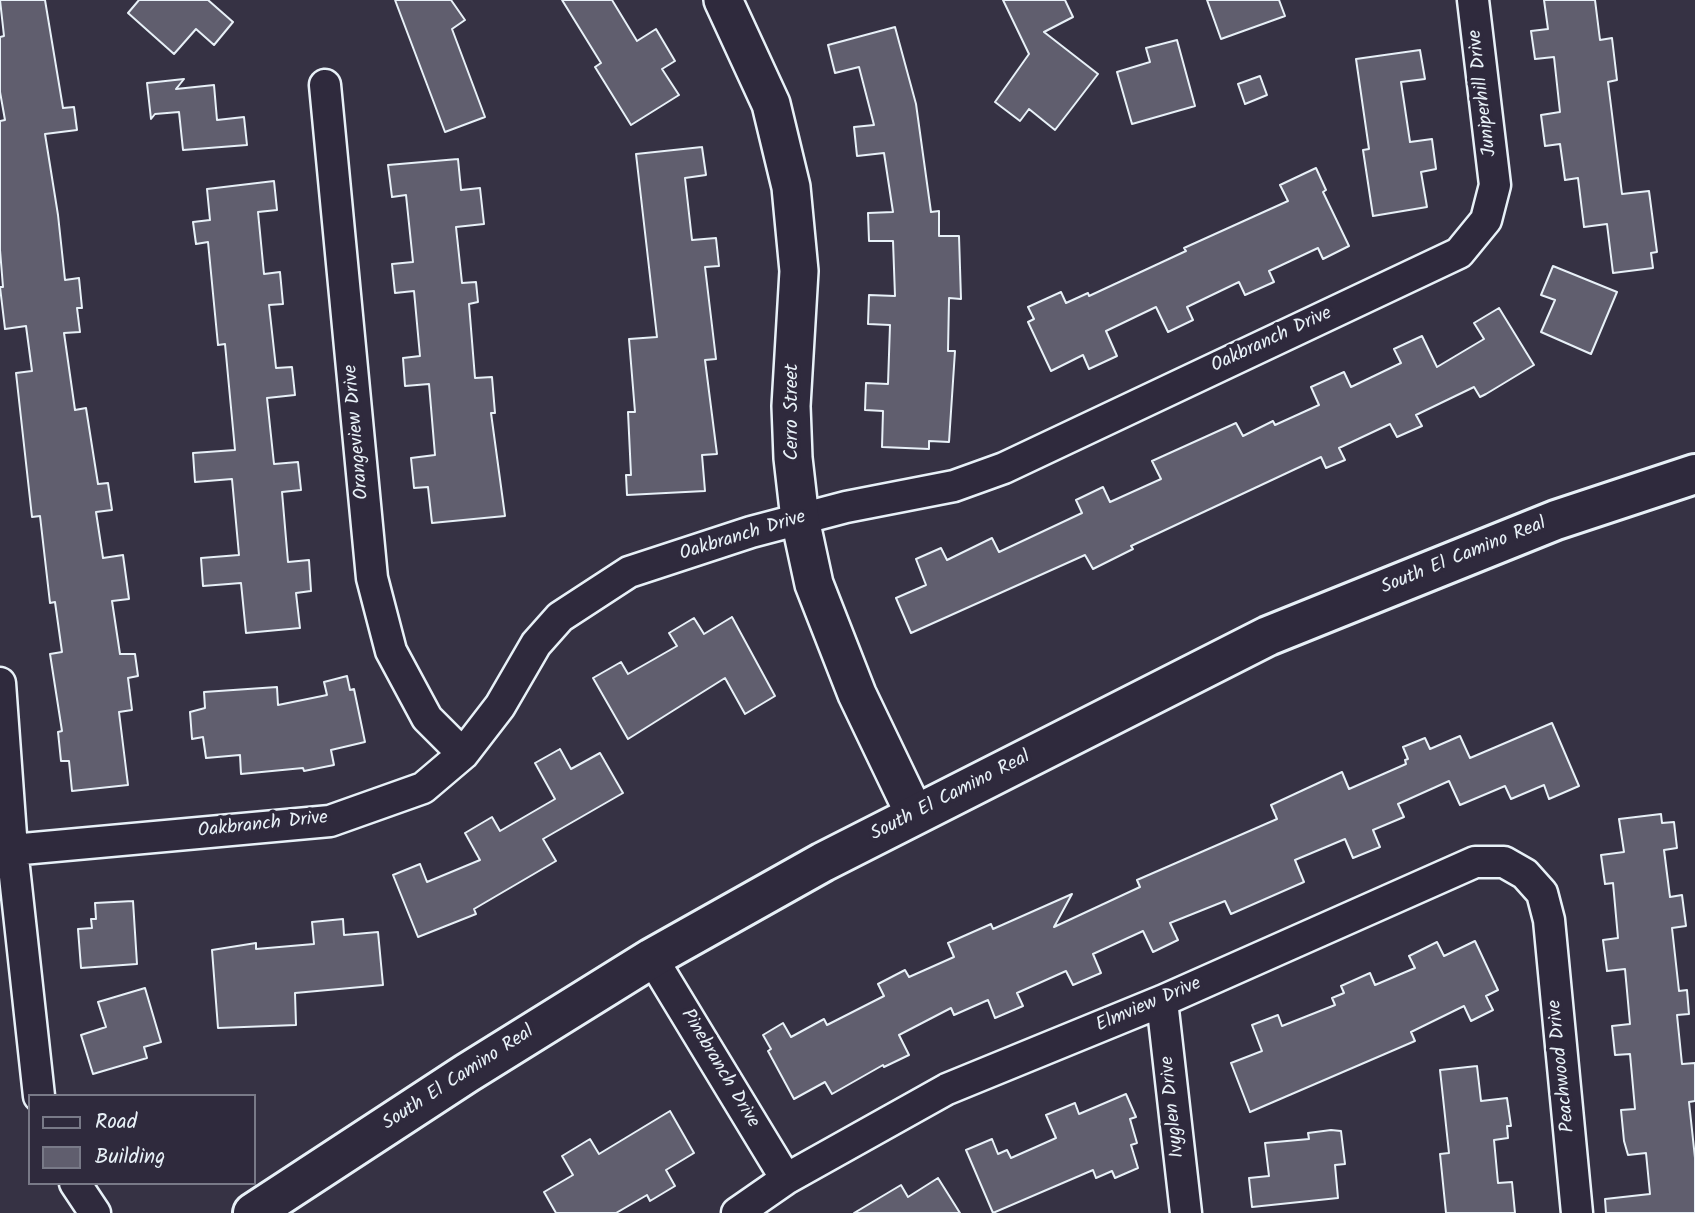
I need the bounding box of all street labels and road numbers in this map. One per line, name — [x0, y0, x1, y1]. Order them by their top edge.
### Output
street label: Juniperhill Drive — [1465, 28, 1503, 158]
street label: Oakbranch Drive — [1208, 303, 1336, 379]
street label: Orangeview Drive — [341, 363, 375, 501]
street label: Cerro Street — [783, 364, 805, 460]
street label: Oakbranch Drive — [677, 507, 809, 567]
street label: South El Camino Real — [1378, 513, 1550, 601]
street label: South El Camino Real — [867, 747, 1035, 847]
street label: Oakbranch Drive — [197, 808, 329, 844]
street label: Elmview Drive — [1093, 974, 1205, 1038]
street label: Peachwood Drive — [1545, 999, 1581, 1133]
street label: Pinebranch Drive — [675, 1005, 763, 1133]
street label: South El Camino Real — [379, 1022, 539, 1136]
street label: Ivyglen Drive — [1157, 1055, 1191, 1159]

